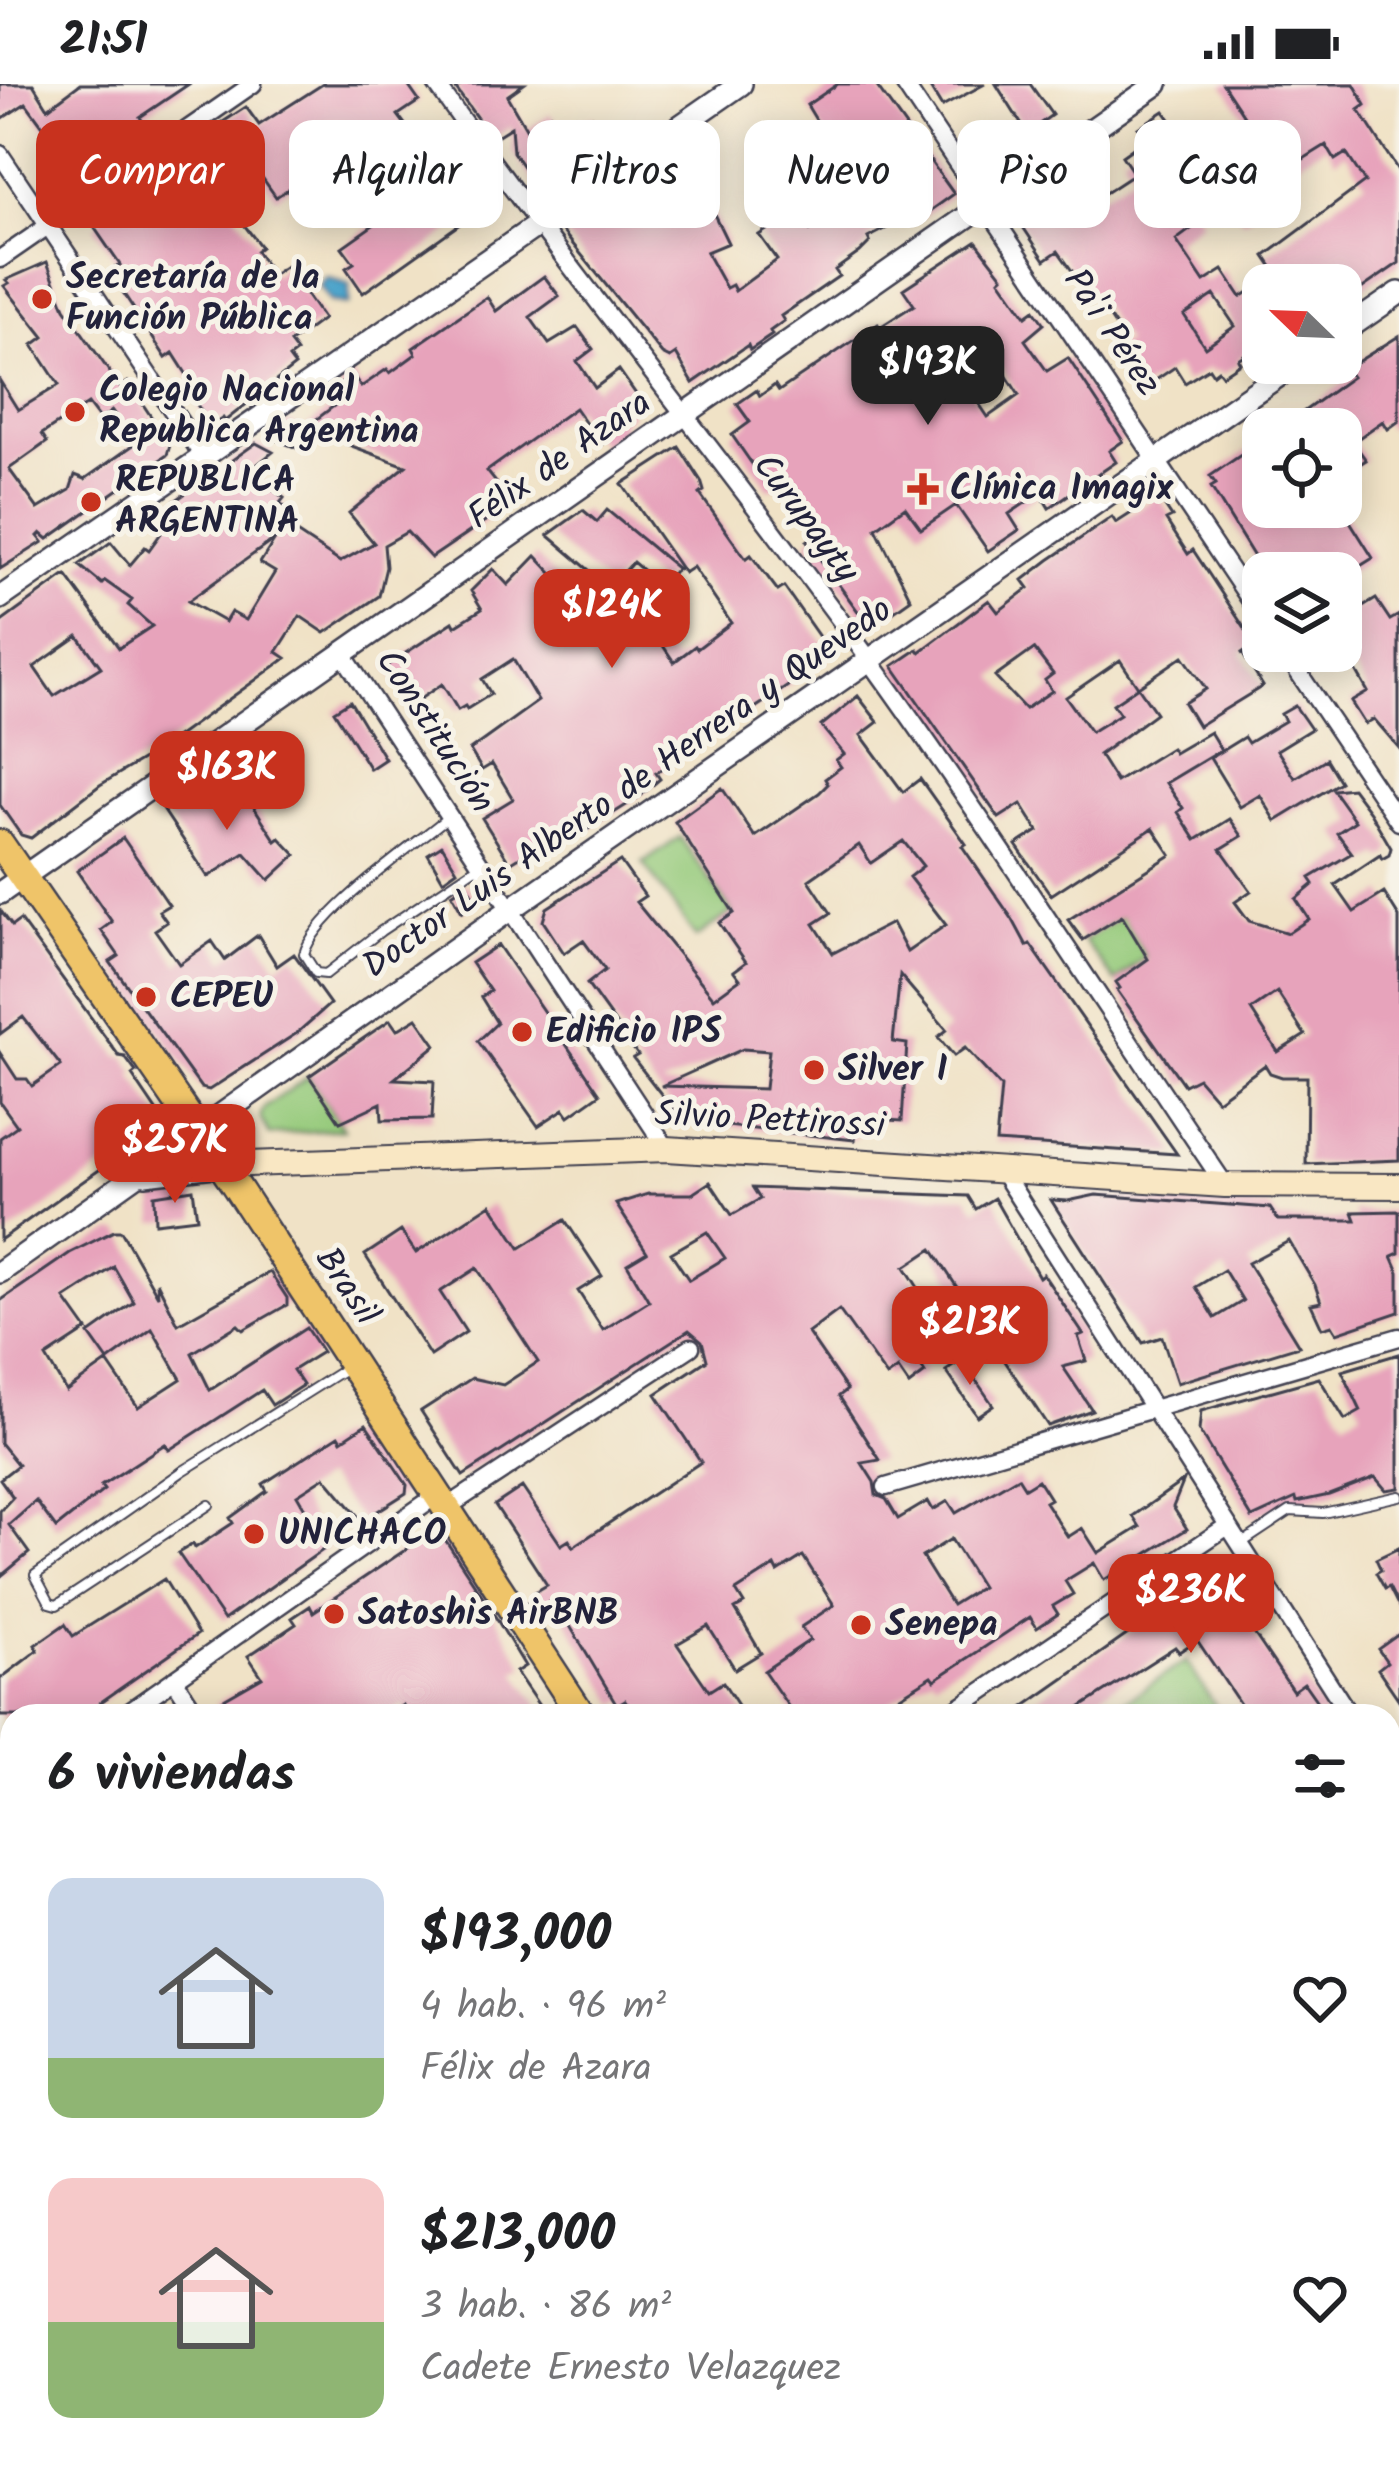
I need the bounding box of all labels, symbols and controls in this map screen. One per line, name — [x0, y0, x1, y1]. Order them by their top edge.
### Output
text: 21:51 — [60, 6, 147, 78]
chip: Comprar — [36, 120, 265, 228]
chip: Alquilar — [289, 120, 503, 228]
chip: Filtros — [527, 120, 720, 228]
chip: Nuevo — [744, 120, 933, 228]
chip: Piso — [957, 120, 1110, 228]
chip: Casa — [1134, 120, 1301, 228]
place label: Secretaría de la Función Pública — [66, 250, 320, 348]
street label: Pa'i Pérez — [1047, 257, 1175, 409]
north arrow — [1242, 264, 1362, 384]
map controls — [1242, 264, 1362, 672]
marker: Secretaría de la Función Pública — [29, 286, 55, 312]
pin: $193K — [844, 326, 1012, 428]
text: $193K — [878, 334, 978, 396]
place label: Colegio Nacional Republica Argentina — [99, 363, 419, 461]
street label: Félix de Azara — [456, 376, 664, 546]
marker: Colegio Nacional Republica Argentina — [62, 399, 88, 425]
button: locate — [1242, 408, 1362, 528]
street label: Curupayty — [737, 442, 874, 597]
place label: REPUBLICA ARGENTINA — [115, 453, 299, 551]
place label: Clínica Imagix — [950, 461, 1174, 518]
marker: Clínica Imagix — [907, 473, 939, 505]
marker: REPUBLICA ARGENTINA — [78, 489, 104, 515]
button: layers — [1242, 552, 1362, 672]
pin: $124K — [528, 569, 696, 671]
text: $124K — [561, 577, 663, 639]
street label: Doctor Luis Alberto de Herrera y Quevedo — [351, 583, 905, 995]
street label: Constitución — [359, 638, 509, 826]
pin: $163K — [143, 731, 311, 833]
text: $163K — [177, 739, 277, 801]
place label: CEPEU — [170, 969, 274, 1026]
marker: CEPEU — [133, 984, 159, 1010]
place label: Edificio IPS — [546, 1004, 721, 1061]
marker: Edificio IPS — [509, 1019, 535, 1045]
place label: Silver I — [838, 1042, 948, 1099]
marker: Silver I — [801, 1057, 827, 1083]
street label: Silvio Pettirossi — [653, 1087, 888, 1156]
pin: $257K — [91, 1104, 259, 1206]
text: $257K — [121, 1112, 229, 1174]
street label: Brasil — [299, 1236, 393, 1338]
pin: $213K — [886, 1286, 1054, 1388]
text: $213K — [919, 1294, 1021, 1356]
place label: UNICHACO — [278, 1506, 446, 1563]
marker: UNICHACO — [241, 1521, 267, 1547]
pin: $236K — [1107, 1554, 1275, 1656]
text: $236K — [1135, 1562, 1247, 1624]
place label: Satoshis AirBNB — [358, 1586, 619, 1643]
place label: Senepa — [885, 1597, 998, 1654]
marker: Satoshis AirBNB — [321, 1601, 347, 1627]
marker: Senepa — [848, 1612, 874, 1638]
text: 6 viviendas — [48, 1736, 295, 1817]
icon: filters — [1287, 1743, 1353, 1809]
text: $193,000 — [420, 1896, 611, 1977]
icon: home — [144, 1926, 288, 2070]
icon: heart — [1287, 1965, 1353, 2031]
text: 4 hab. · 96 m² — [420, 1977, 666, 2039]
text: Félix de Azara — [420, 2039, 652, 2101]
text: $213,000 — [420, 2196, 615, 2277]
icon: home — [144, 2226, 288, 2370]
icon: heart — [1287, 2265, 1353, 2331]
text: 3 hab. · 86 m² — [420, 2277, 671, 2339]
text: Cadete Ernesto Velazquez — [420, 2339, 841, 2401]

